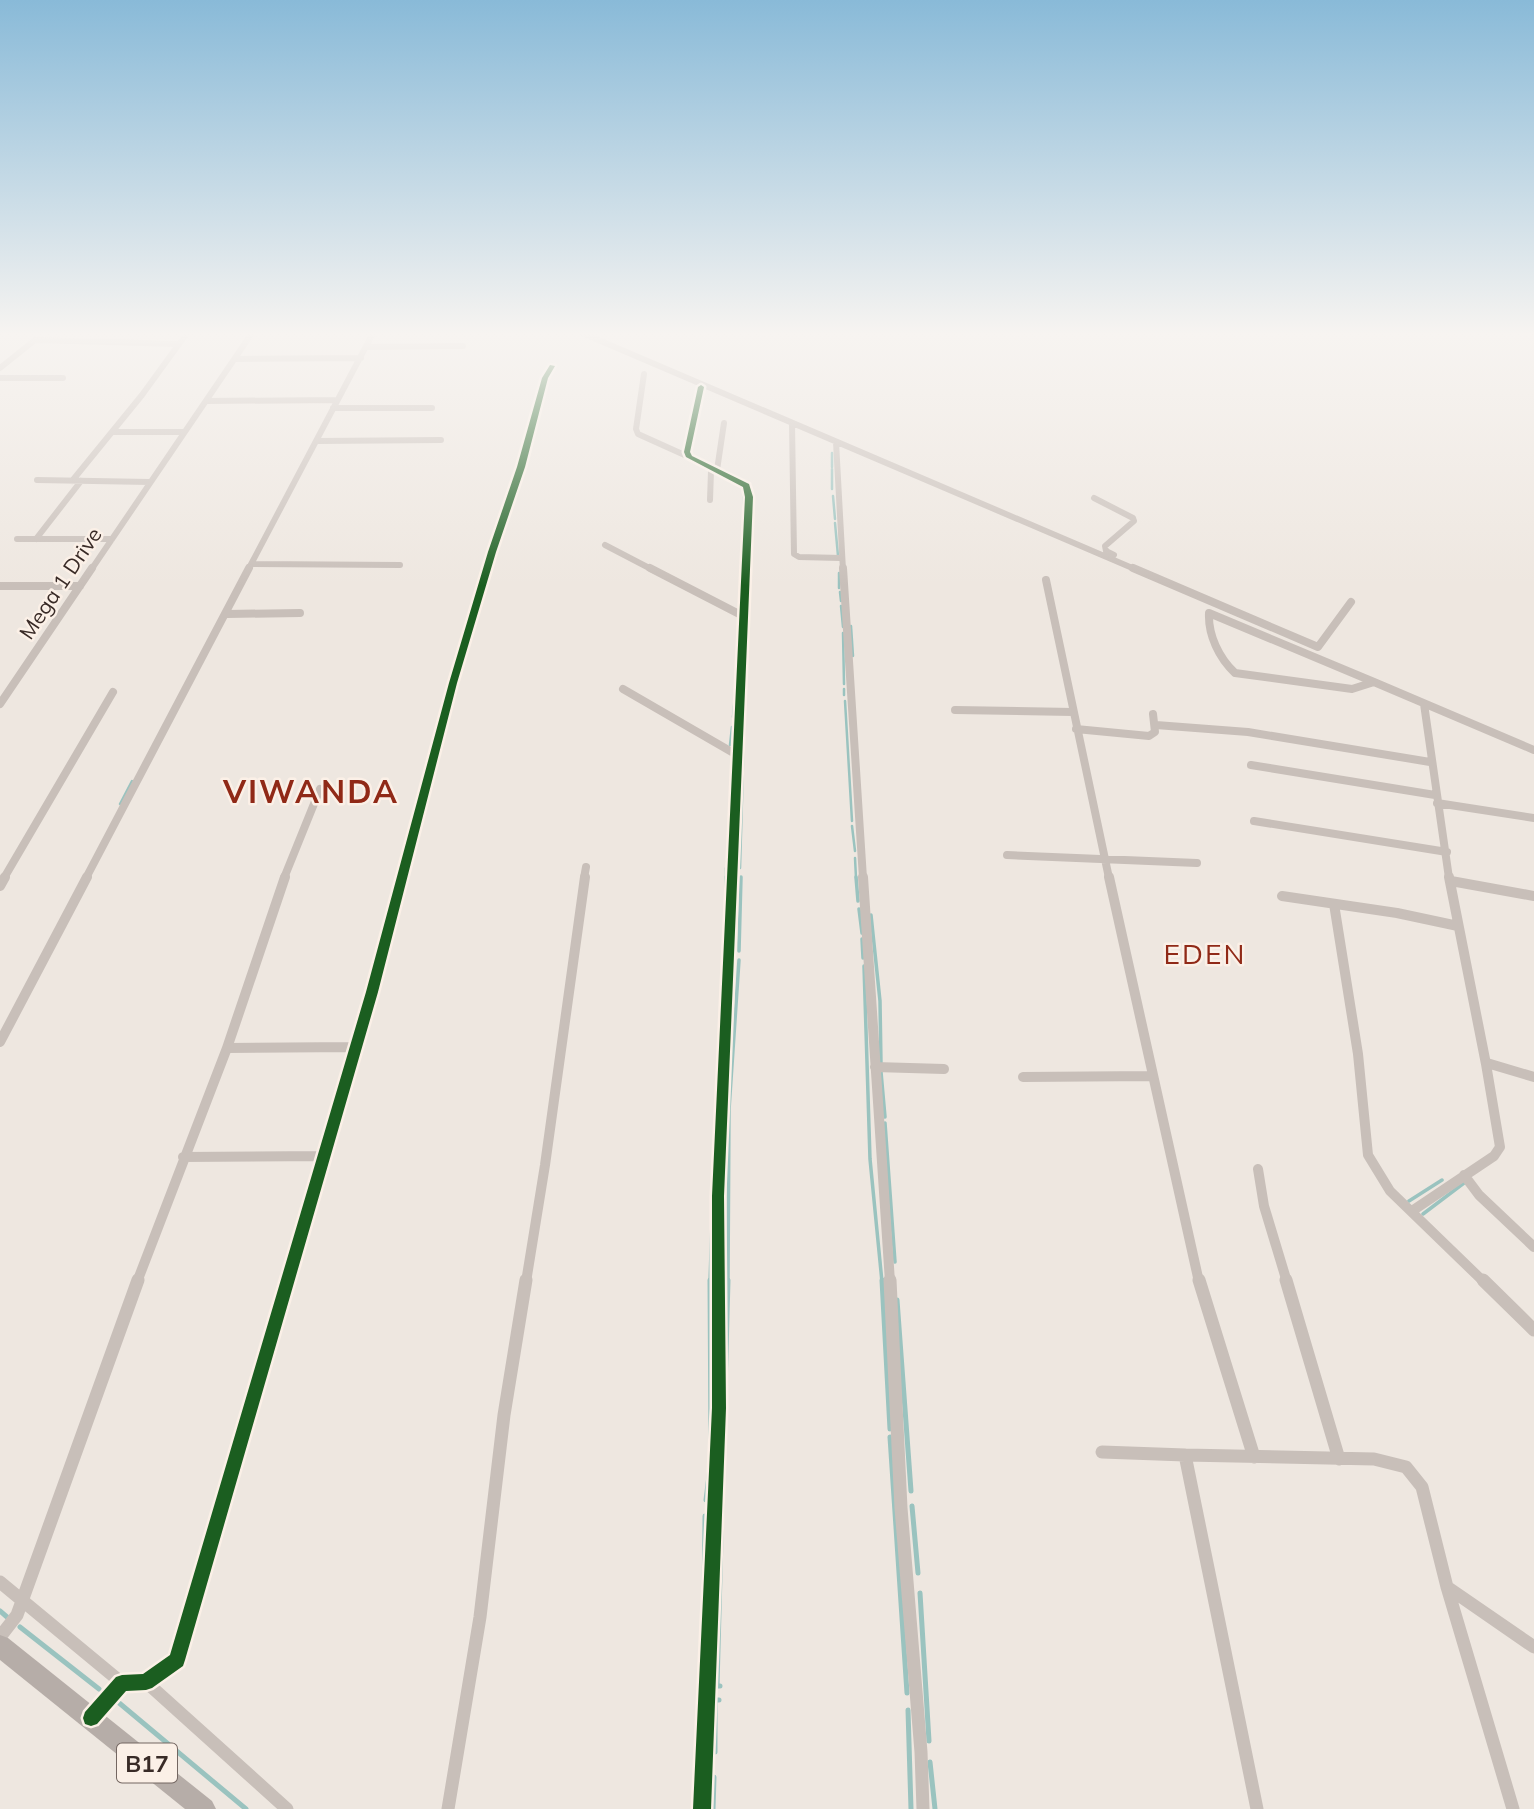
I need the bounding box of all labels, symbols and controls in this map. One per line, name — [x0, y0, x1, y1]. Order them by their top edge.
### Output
street label: Mega 1 Drive — [13, 522, 107, 644]
district label: VIWANDA — [222, 771, 399, 811]
district label: EDEN — [1164, 936, 1246, 971]
road number: B17 — [117, 1744, 177, 1782]

